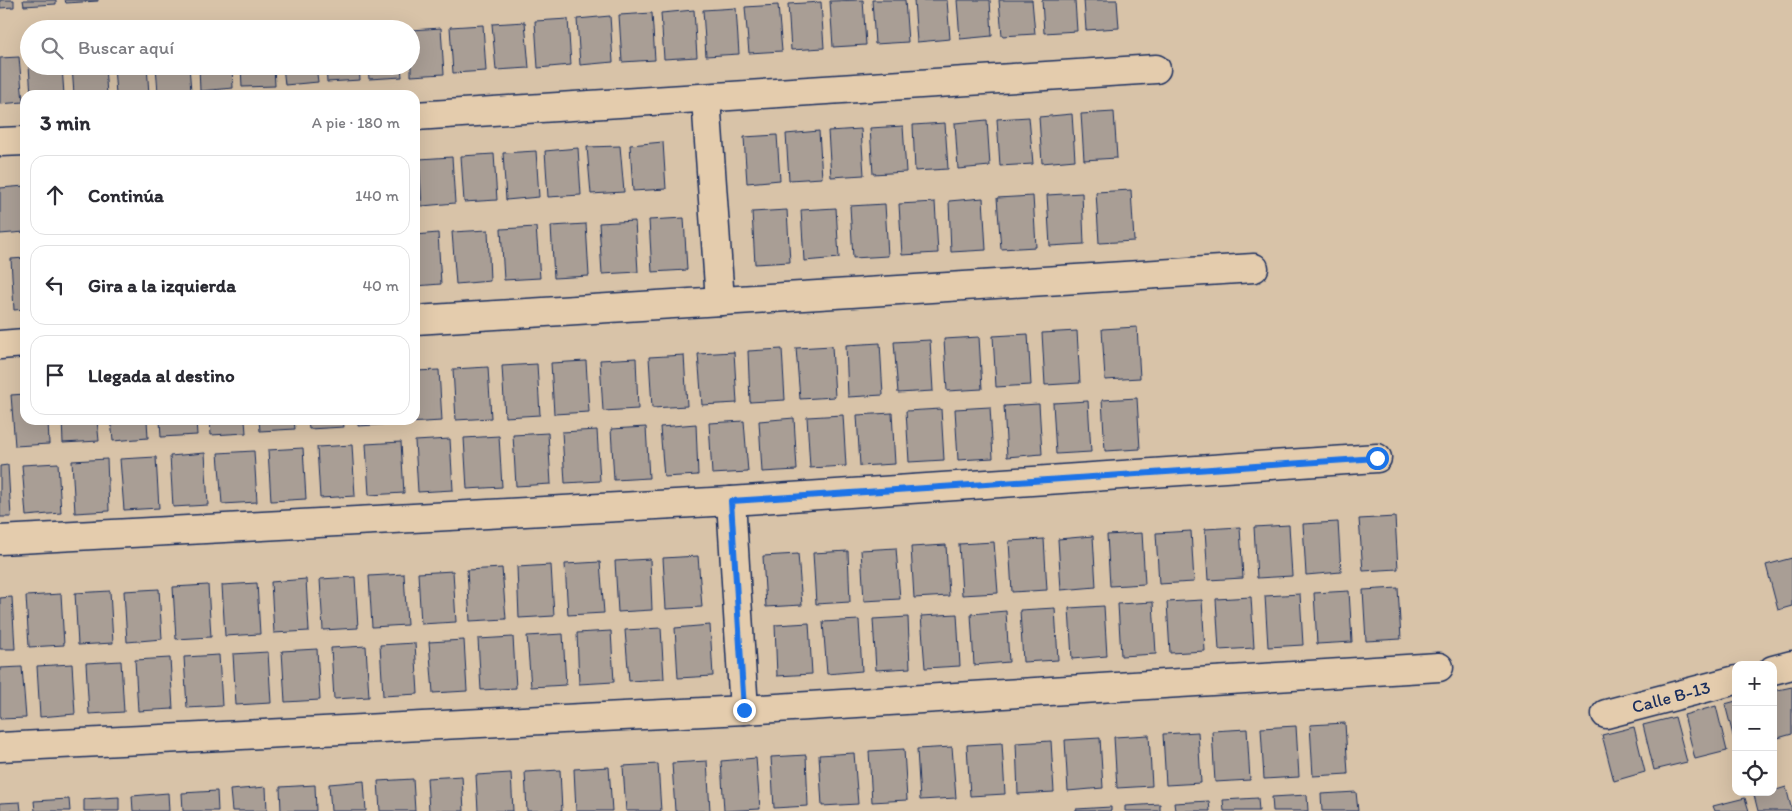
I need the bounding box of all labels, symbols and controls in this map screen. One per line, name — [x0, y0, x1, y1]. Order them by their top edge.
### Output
search box — [20, 20, 420, 75]
icon: search — [38, 34, 66, 62]
text: Buscar aquí — [78, 36, 174, 59]
text: 3 min — [40, 110, 90, 135]
text: A pie · 180 m — [312, 113, 400, 132]
icon: ahead — [41, 181, 69, 209]
text: Continúa — [88, 184, 164, 207]
text: 140 m — [355, 186, 399, 205]
icon: left — [41, 271, 69, 299]
text: Gira a la izquierda — [88, 274, 236, 297]
text: 40 m — [362, 276, 399, 295]
icon: arrive — [41, 361, 69, 389]
text: Llegada al destino — [88, 364, 235, 387]
route start — [1366, 447, 1389, 470]
map controls — [1732, 661, 1777, 796]
button: + — [1732, 661, 1777, 706]
street label: Calle B-13 — [1629, 676, 1713, 718]
route end — [733, 699, 756, 722]
button: − — [1732, 706, 1777, 751]
button: locate — [1732, 751, 1777, 796]

